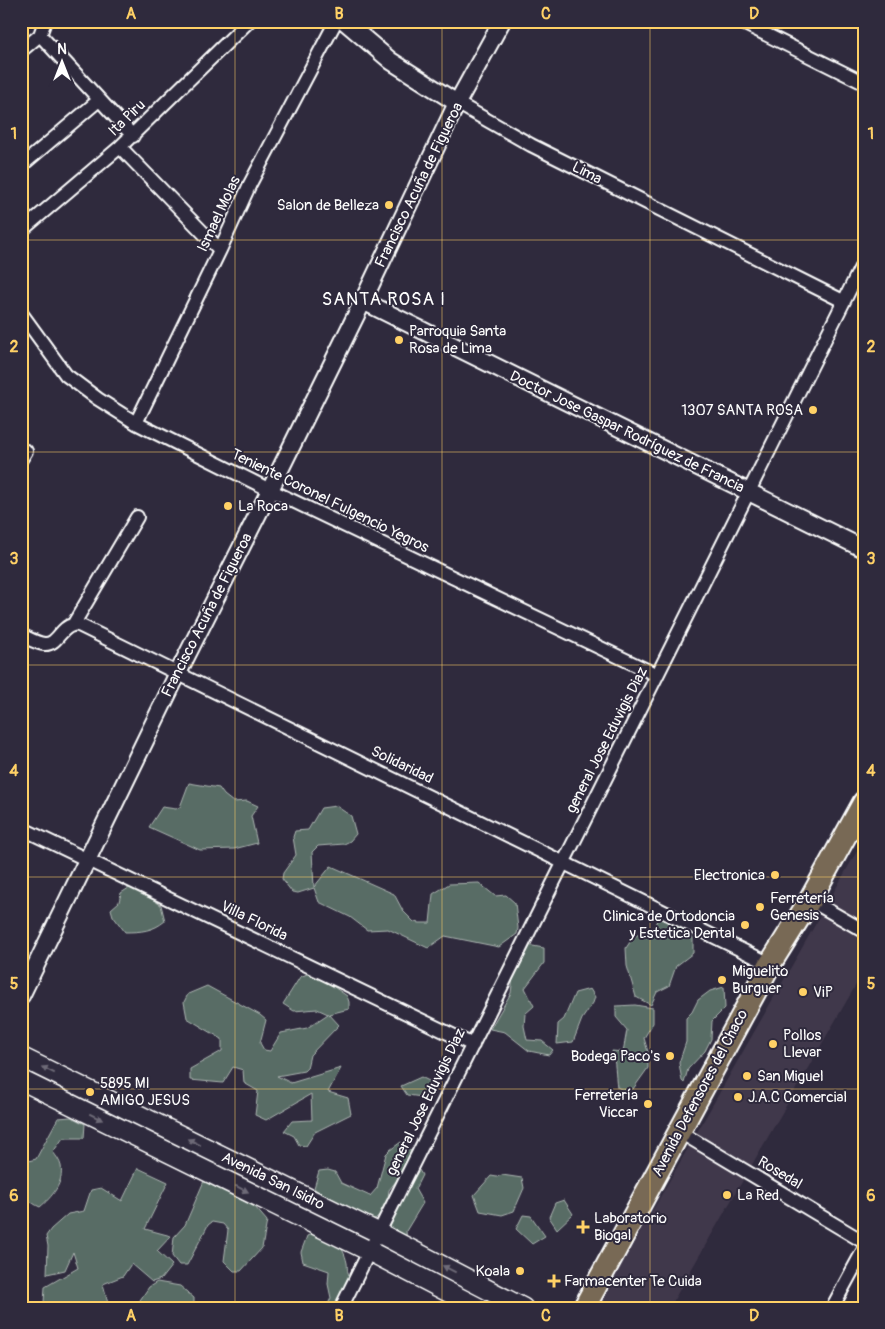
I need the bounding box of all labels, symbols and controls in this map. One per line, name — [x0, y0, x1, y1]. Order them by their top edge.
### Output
text: A — [126, 4, 137, 24]
text: B — [334, 4, 344, 24]
text: C — [541, 4, 551, 24]
text: D — [749, 4, 759, 24]
north arrow — [38, 38, 88, 88]
text: N — [57, 41, 67, 58]
street label: Ita Piru — [104, 96, 150, 140]
street label: Francisco Acuña de Figueroa — [371, 99, 467, 271]
text: 1 — [11, 124, 17, 144]
text: 1 — [868, 124, 874, 144]
street label: Lima — [569, 157, 605, 189]
street label: Ismael Molas — [193, 173, 245, 255]
place label: Salon de Belleza — [277, 196, 379, 215]
marker: Salon de Belleza — [383, 199, 395, 211]
district label: SANTA ROSA I — [322, 288, 446, 311]
place label: Parroquia Santa Rosa de Lima — [409, 322, 506, 358]
marker: Parroquia Santa Rosa de Lima — [393, 334, 405, 346]
text: 2 — [10, 337, 19, 357]
text: 2 — [867, 337, 876, 357]
street label: Doctor Jose Gaspar Rodríguez de Francia — [507, 367, 747, 497]
place label: 1307 SANTA ROSA — [681, 401, 803, 420]
marker: 1307 SANTA ROSA — [807, 404, 819, 416]
street label: Teniente Coronel Fulgencio Yegros — [228, 445, 432, 557]
place label: La Roca — [238, 497, 288, 516]
marker: La Roca — [222, 500, 234, 512]
street label: Francisco Acuña de Figueroa — [157, 530, 257, 700]
text: 3 — [10, 549, 19, 569]
text: 3 — [867, 549, 876, 569]
street label: general Jose Eduvigis Diaz — [562, 664, 652, 816]
street label: Solidaridad — [368, 742, 436, 788]
text: 4 — [9, 761, 19, 781]
text: 4 — [866, 761, 876, 781]
place label: Electronica — [694, 866, 765, 885]
marker: Electronica — [769, 869, 781, 881]
place label: Ferretería Genesis — [770, 889, 834, 925]
street label: Villa Florida — [217, 897, 291, 945]
marker: Ferretería Genesis — [754, 901, 766, 913]
place label: Clinica de Ortodoncia y Estetica Dental — [603, 907, 735, 943]
marker: Clinica de Ortodoncia y Estetica Dental — [739, 919, 751, 931]
place label: Miguelito Burguer — [732, 962, 788, 998]
text: 5 — [10, 974, 19, 994]
marker: Miguelito Burguer — [716, 974, 728, 986]
text: 5 — [867, 974, 876, 994]
place label: ViP — [813, 983, 833, 1002]
marker: ViP — [797, 986, 809, 998]
street label: Avenida Defensores del Chaco — [648, 1006, 752, 1180]
street label: general Jose Eduvigis Diaz — [382, 1025, 470, 1179]
place label: Pollos Llevar — [783, 1026, 822, 1062]
marker: Pollos Llevar — [767, 1038, 779, 1050]
place label: Bodega Paco's — [571, 1047, 660, 1066]
marker: Bodega Paco's — [664, 1050, 676, 1062]
one-way arrow — [41, 1066, 55, 1074]
place label: San Miguel — [757, 1067, 824, 1086]
marker: San Miguel — [741, 1070, 753, 1082]
place label: 5895 MI AMIGO JESUS — [100, 1074, 190, 1110]
marker: 5895 MI AMIGO JESUS — [84, 1086, 96, 1098]
place label: Ferretería Viccar — [574, 1086, 639, 1122]
place label: J.A.C Comercial — [748, 1088, 847, 1107]
marker: J.A.C Comercial — [732, 1091, 744, 1103]
marker: Ferretería Viccar — [642, 1098, 654, 1110]
one-way arrow — [89, 1113, 104, 1121]
one-way arrow — [187, 1138, 201, 1146]
street label: Avenida San Isidro — [218, 1148, 328, 1214]
street label: Rosedal — [754, 1152, 806, 1194]
one-way arrow — [235, 1185, 249, 1193]
text: 6 — [9, 1186, 19, 1206]
place label: La Red — [737, 1186, 779, 1205]
text: 6 — [866, 1186, 876, 1206]
marker: La Red — [721, 1189, 733, 1201]
place label: Laboratorio Biogal — [594, 1209, 667, 1245]
marker: Laboratorio Biogal — [576, 1220, 590, 1234]
place label: Koala — [475, 1262, 510, 1281]
one-way arrow — [442, 1265, 456, 1273]
marker: Koala — [514, 1265, 526, 1277]
place label: Farmacenter Te Cuida — [564, 1272, 702, 1291]
marker: Farmacenter Te Cuida — [548, 1275, 560, 1287]
text: A — [126, 1306, 137, 1326]
text: B — [334, 1306, 344, 1326]
text: C — [541, 1306, 551, 1326]
text: D — [749, 1306, 759, 1326]

